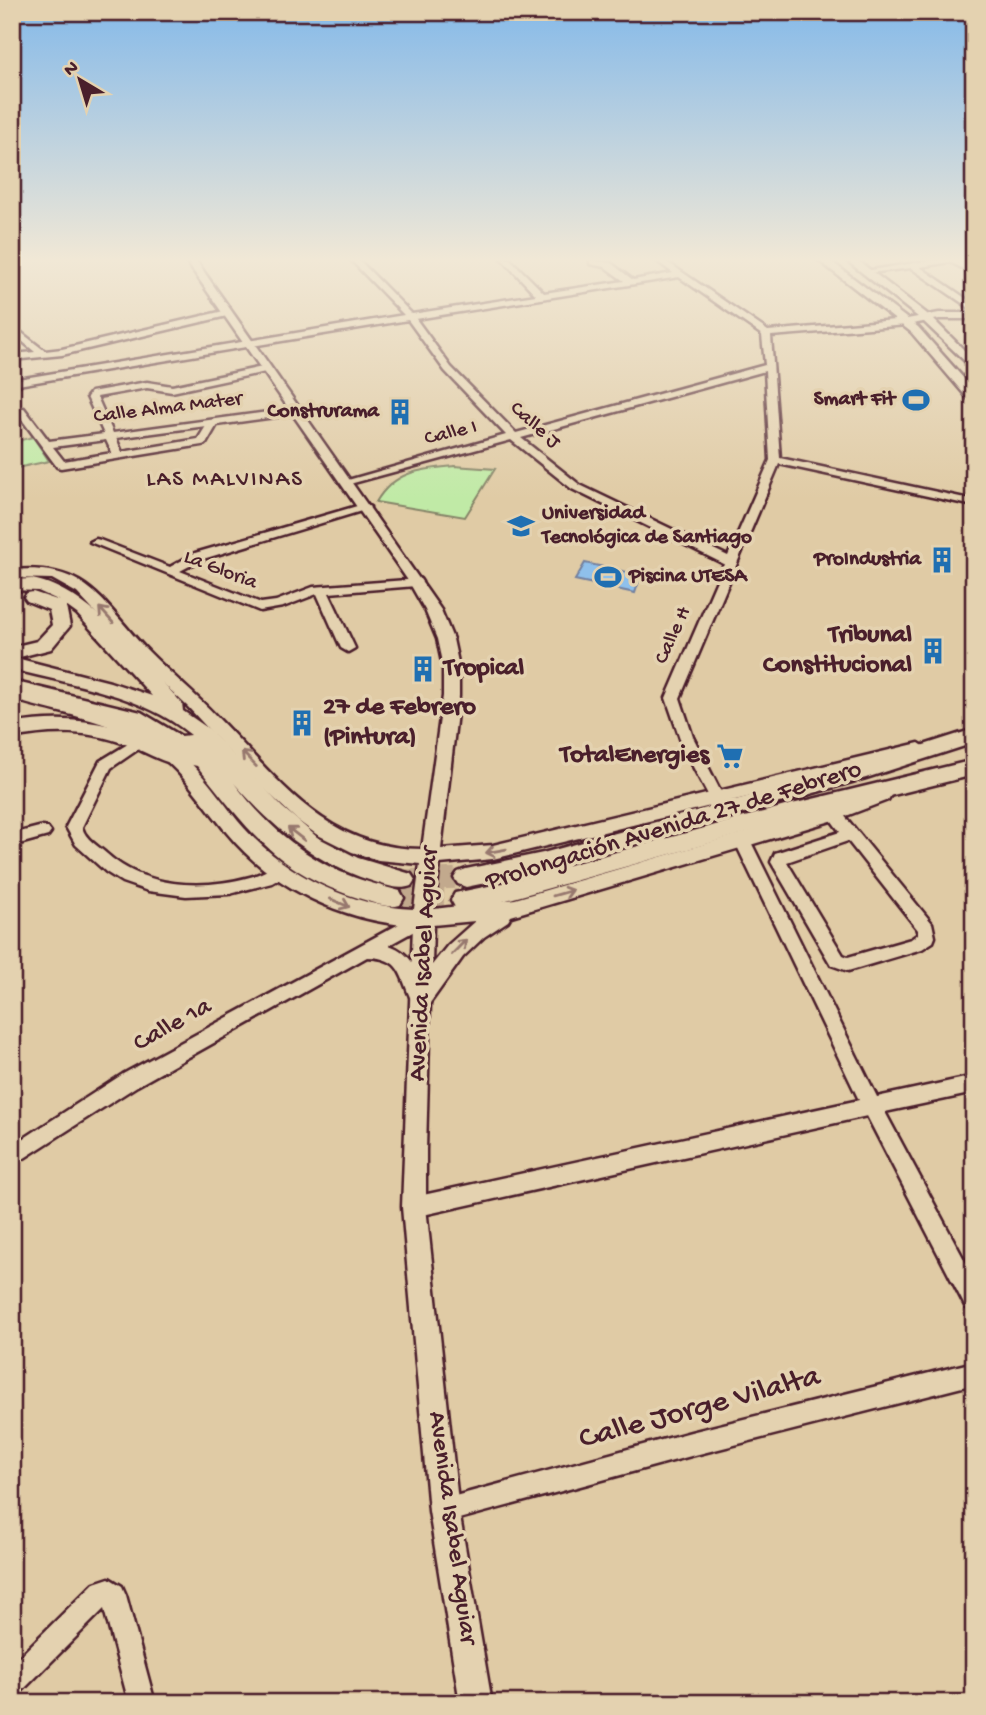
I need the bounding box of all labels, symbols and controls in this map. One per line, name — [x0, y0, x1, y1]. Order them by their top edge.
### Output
north arrow — [46, 46, 116, 116]
text: N — [60, 56, 84, 82]
sports icon: Smart Fit — [901, 385, 931, 415]
street label: Calle Alma Mater — [92, 387, 245, 431]
place label: Smart Fit — [814, 388, 897, 413]
building icon: Construrama — [385, 397, 415, 427]
street label: Calle J — [504, 397, 565, 456]
place label: Construrama — [266, 400, 380, 425]
street label: Calle I — [422, 415, 480, 453]
district label: LAS MALVINAS — [146, 467, 304, 494]
place label: Universidad Tecnológica de Santiago — [540, 502, 752, 551]
school or university icon: Universidad Tecnológica de Santiago — [506, 511, 536, 541]
building icon: ProIndustria — [927, 545, 957, 575]
street label: La Gloria — [180, 546, 262, 597]
place label: ProIndustria — [813, 548, 922, 573]
sports icon: Piscina UTESA — [593, 562, 623, 592]
place label: Piscina UTESA — [628, 565, 748, 590]
street label: Calle H — [650, 603, 698, 669]
one-way arrow — [97, 607, 114, 624]
place label: Tribunal Constitucional — [763, 621, 912, 682]
building icon: Tribunal Constitucional — [918, 636, 948, 666]
building icon: Tropical — [408, 654, 438, 684]
place label: Tropical — [442, 654, 524, 685]
place label: 27 de Febrero (Pintura) — [323, 693, 477, 754]
building icon: 27 de Febrero (Pintura) — [287, 708, 317, 738]
place label: TotalEnergies — [558, 741, 710, 772]
supermarket icon: TotalEnergies — [715, 741, 745, 771]
one-way arrow — [240, 751, 257, 768]
street label: Prolongación Avenida 27 de Febrero — [481, 755, 866, 899]
one-way arrow — [288, 827, 306, 842]
street label: Avenida Isabel Aguiar — [403, 843, 447, 1082]
one-way arrow — [485, 845, 508, 858]
one-way arrow — [552, 886, 574, 899]
one-way arrow — [329, 897, 350, 910]
one-way arrow — [450, 938, 467, 955]
street label: Calle 1a — [129, 991, 219, 1060]
street label: Calle Jorge Vilalta — [575, 1358, 826, 1459]
street label: Avenida Isabel Aguiar — [419, 1410, 483, 1649]

